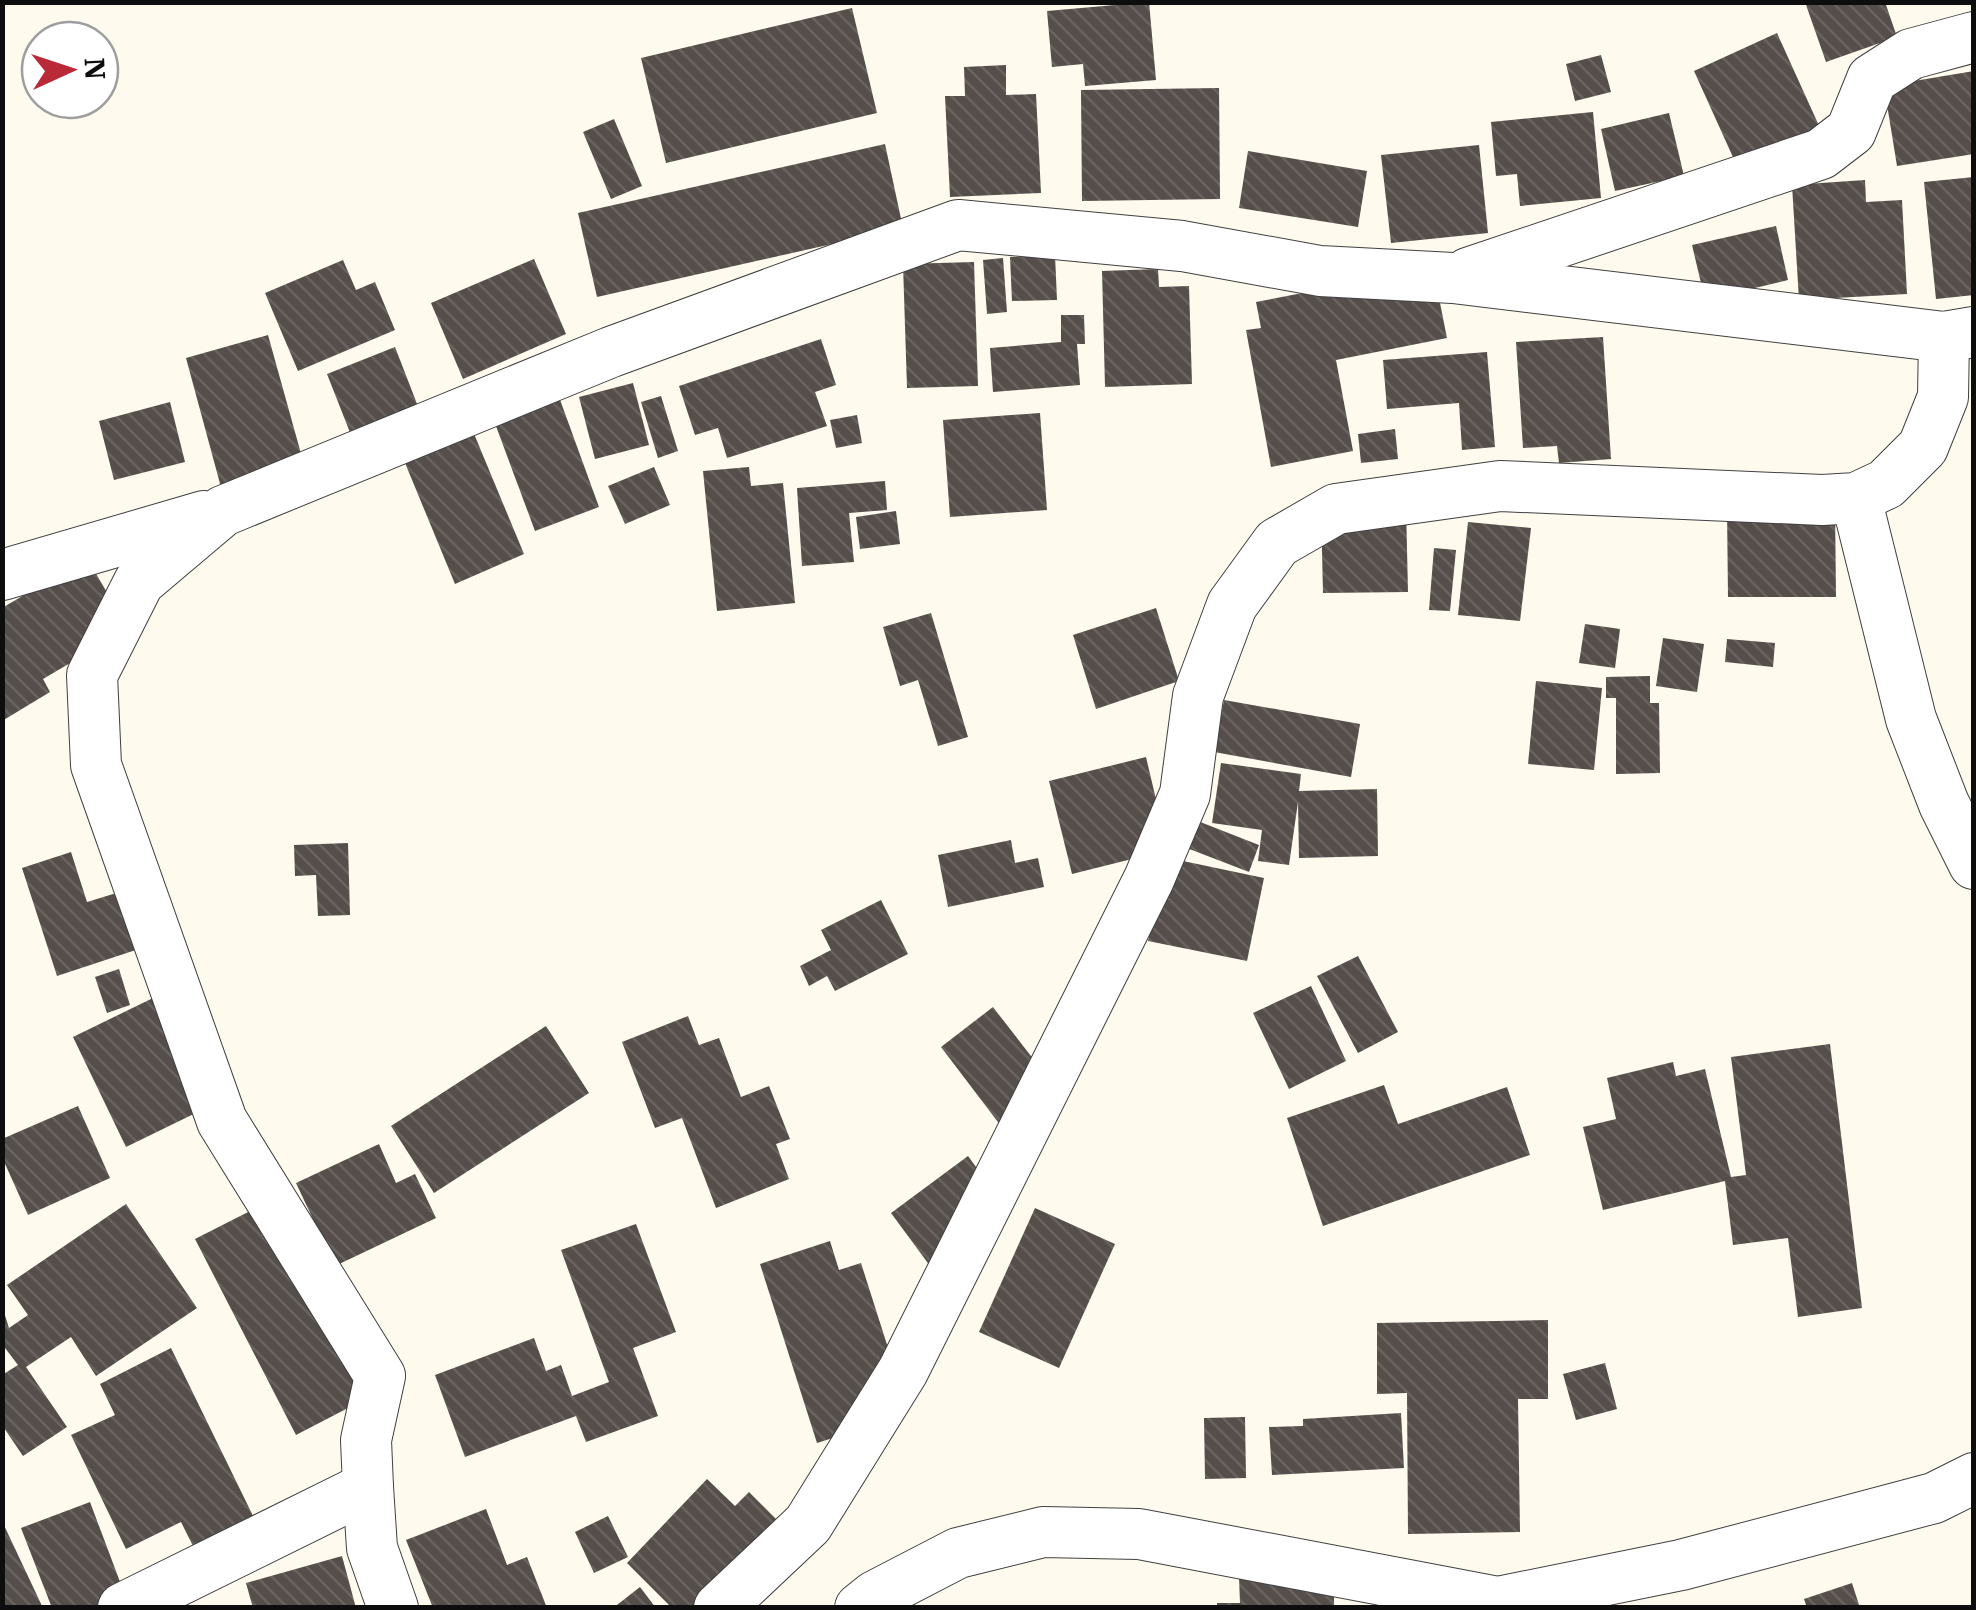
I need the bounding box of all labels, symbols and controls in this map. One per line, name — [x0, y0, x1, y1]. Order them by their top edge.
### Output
north arrow — [20, 20, 120, 120]
text: N — [76, 57, 115, 81]

